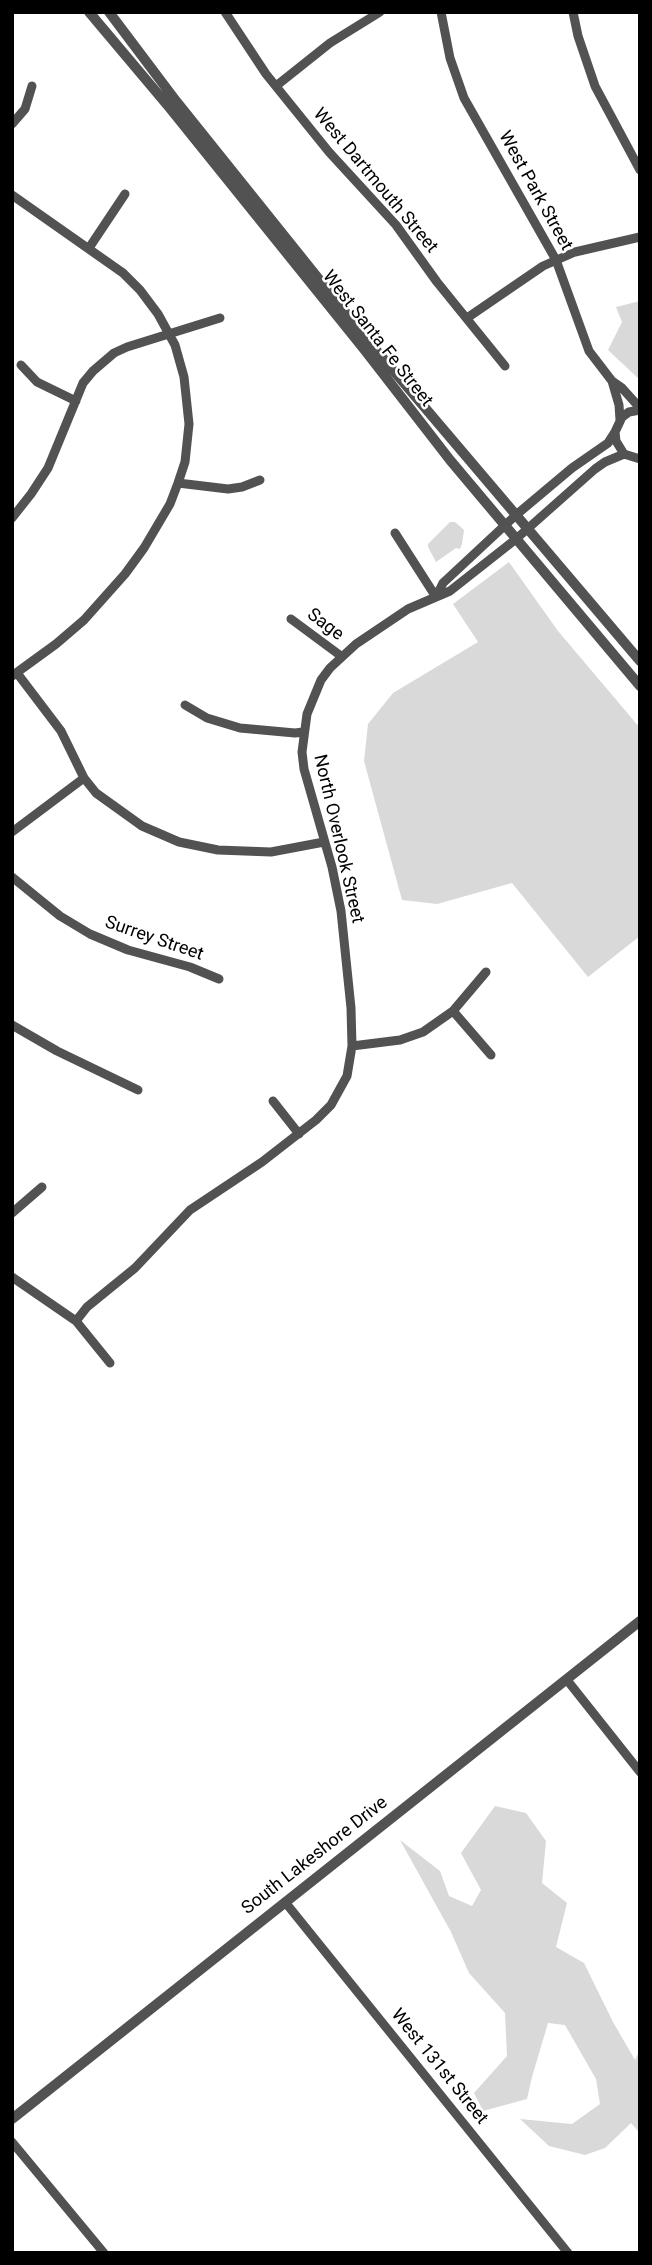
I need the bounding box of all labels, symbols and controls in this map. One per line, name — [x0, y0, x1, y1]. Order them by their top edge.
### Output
street label: West Dartmouth Street — [308, 104, 442, 258]
street label: West Park Street — [493, 128, 577, 254]
street label: West Santa Fe Street — [317, 267, 437, 411]
street label: Sage — [302, 604, 348, 646]
street label: North Overlook Street — [308, 753, 368, 925]
street label: Surrey Street — [102, 912, 206, 966]
street label: South Lakeshore Drive — [238, 1792, 392, 1920]
street label: West 131st Street — [386, 2005, 492, 2129]

